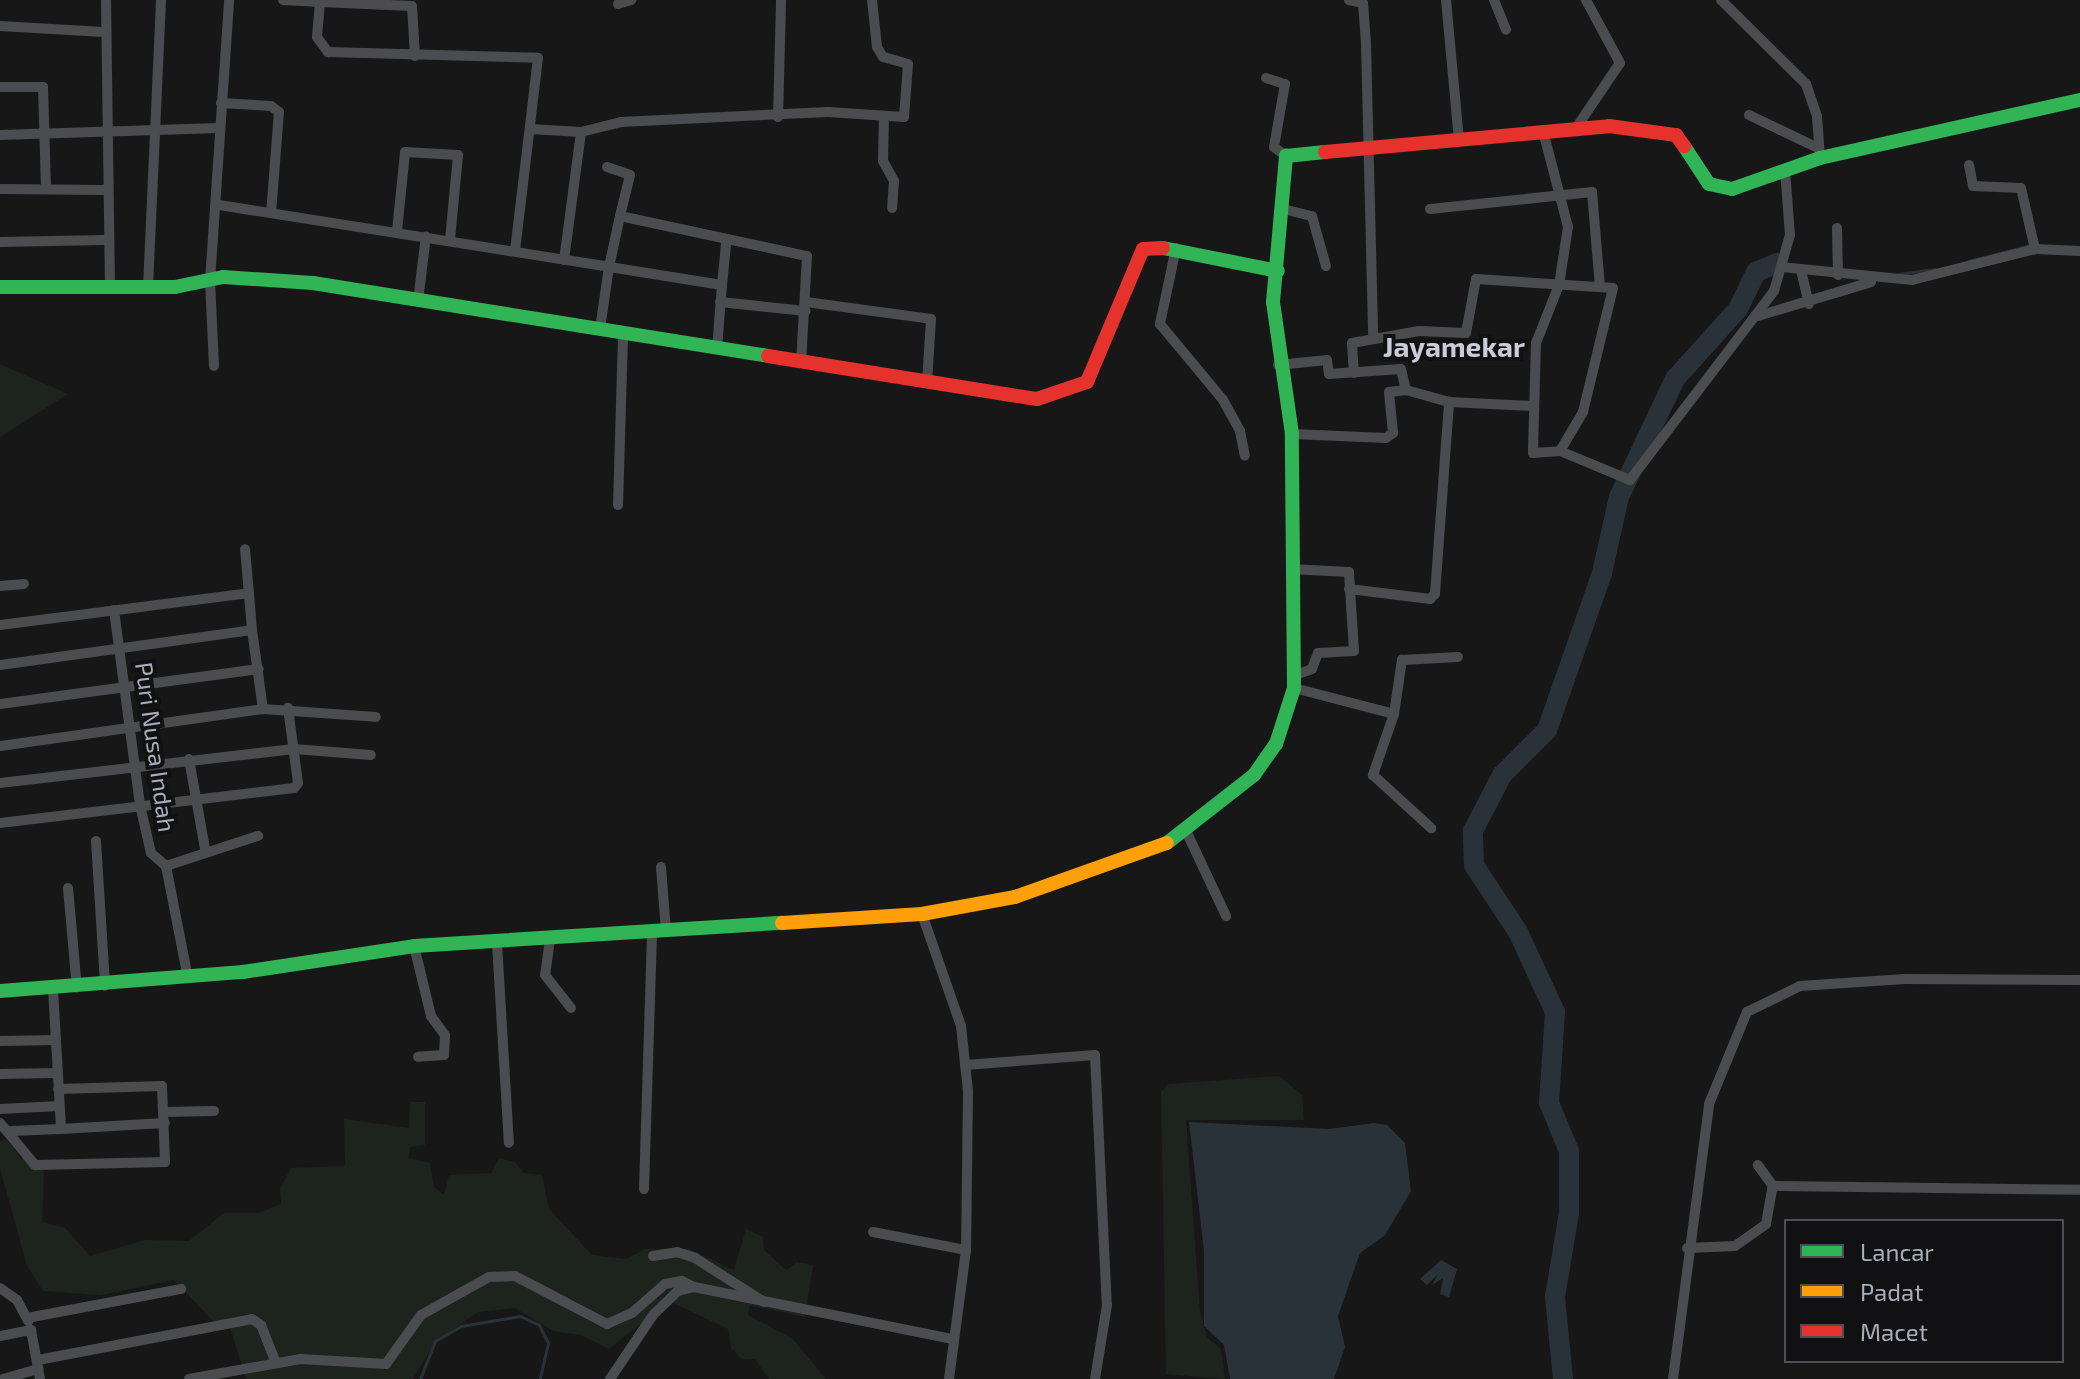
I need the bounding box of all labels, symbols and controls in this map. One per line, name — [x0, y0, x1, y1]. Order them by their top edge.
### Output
district label: Jayamekar — [1383, 329, 1525, 363]
street label: Puri Nusa Indah — [130, 660, 182, 834]
legend — [1784, 1219, 2064, 1363]
text: Lancar — [1860, 1237, 1934, 1266]
text: Padat — [1860, 1277, 1923, 1306]
text: Macet — [1860, 1317, 1928, 1346]

